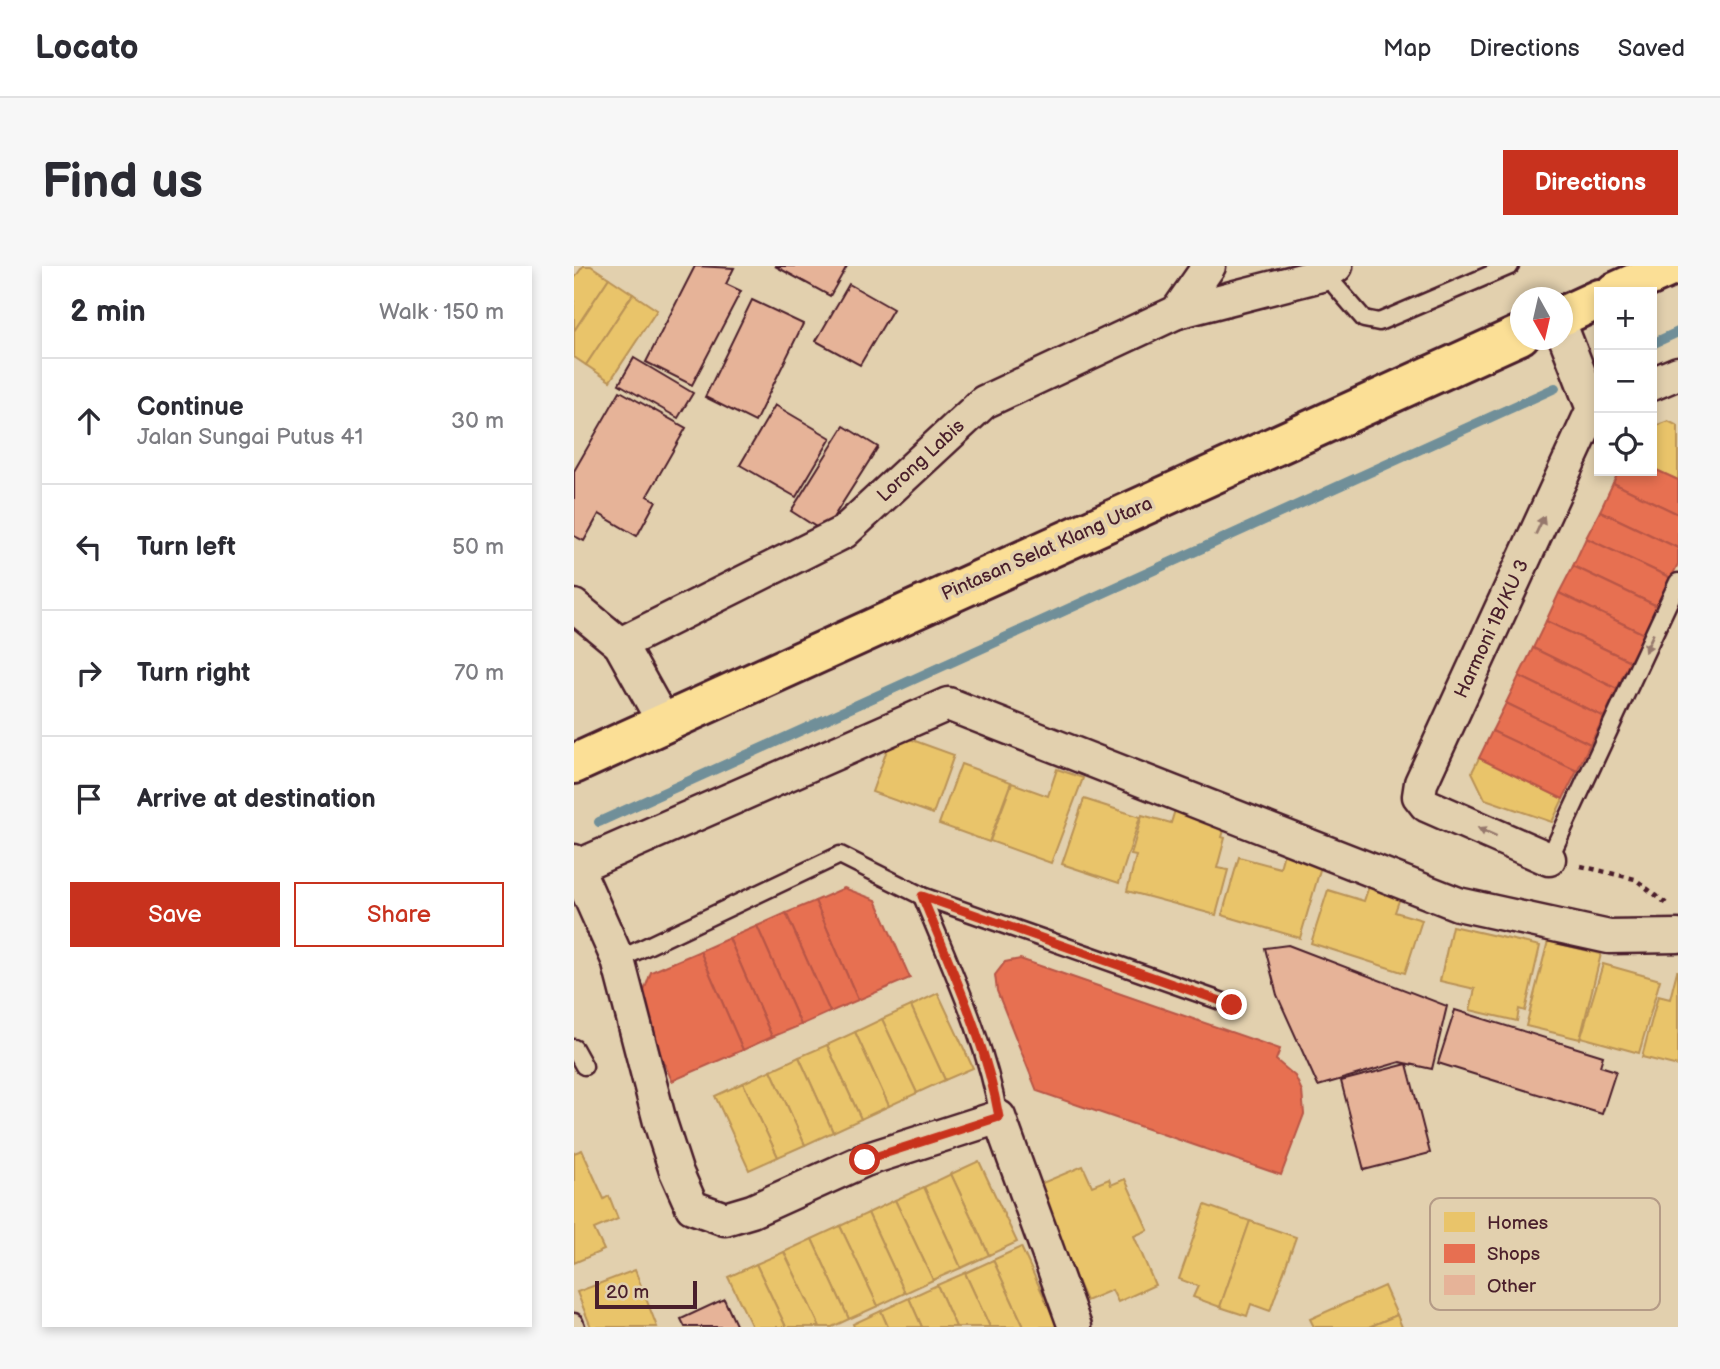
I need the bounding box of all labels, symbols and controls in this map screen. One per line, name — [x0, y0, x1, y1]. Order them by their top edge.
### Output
text: Locato — [35, 28, 139, 68]
text: Map — [1383, 34, 1431, 63]
text: Directions — [1469, 34, 1580, 63]
text: Saved — [1618, 34, 1685, 63]
button: Directions — [1503, 150, 1678, 215]
text: Find us — [42, 153, 203, 212]
north arrow — [1510, 287, 1573, 350]
map controls — [1594, 287, 1657, 476]
button: + — [1594, 287, 1657, 350]
text: 2 min — [70, 294, 146, 330]
text: Walk · 150 m — [379, 298, 504, 326]
button: − — [1594, 350, 1657, 413]
text: Continue — [137, 392, 244, 423]
icon: ahead — [70, 402, 108, 440]
text: 30 m — [451, 407, 504, 435]
button: locate — [1594, 413, 1657, 476]
street label: Lorong Labis — [873, 415, 969, 507]
text: Jalan Sungai Putus 41 — [137, 423, 363, 451]
street label: Pintasan Selat Klang Utara — [938, 492, 1156, 606]
one-way arrow — [1534, 515, 1546, 535]
icon: left — [70, 528, 108, 566]
text: Turn left — [137, 532, 236, 563]
text: 50 m — [452, 533, 504, 561]
street label: Harmoni 1B/KU 3 — [1450, 556, 1534, 702]
one-way arrow — [1643, 633, 1654, 654]
icon: right — [70, 654, 108, 692]
text: Turn right — [137, 658, 250, 689]
text: 70 m — [454, 659, 504, 687]
icon: arrive — [70, 780, 108, 818]
text: Arrive at destination — [137, 784, 376, 815]
one-way arrow — [1476, 826, 1497, 837]
button: Save — [70, 882, 280, 947]
button: Share — [294, 882, 504, 947]
route end — [1216, 989, 1247, 1020]
route start — [849, 1144, 880, 1175]
legend — [1430, 1198, 1660, 1310]
text: Homes — [1487, 1212, 1548, 1235]
text: Shops — [1487, 1243, 1540, 1266]
text: Other — [1487, 1275, 1537, 1298]
scale bar — [595, 1278, 696, 1310]
text: 20 m — [606, 1281, 649, 1304]

